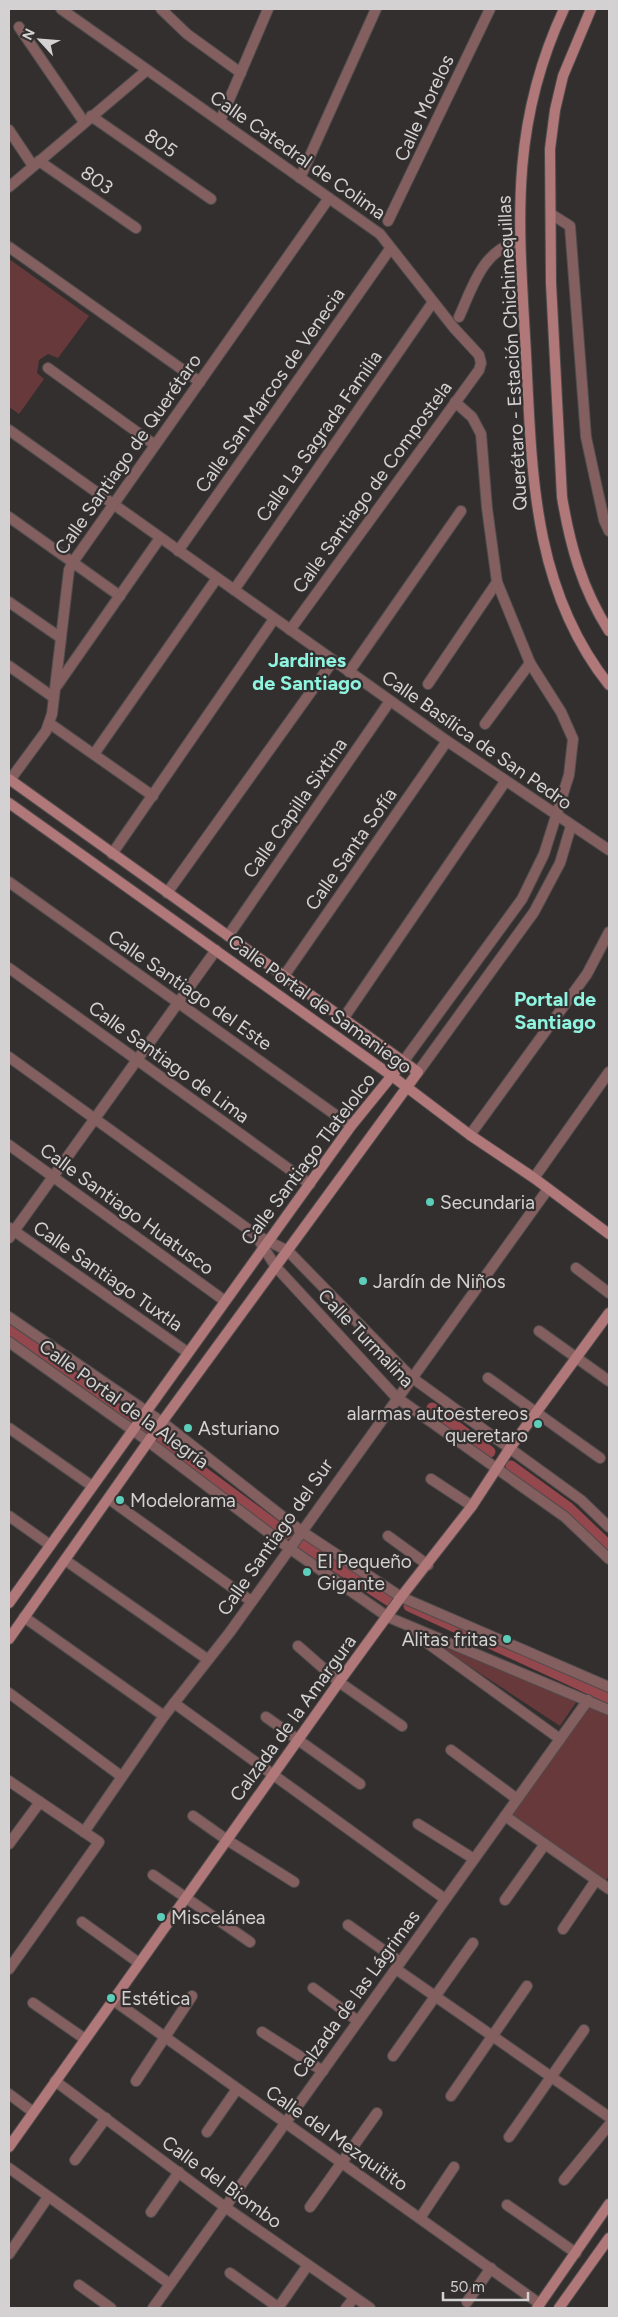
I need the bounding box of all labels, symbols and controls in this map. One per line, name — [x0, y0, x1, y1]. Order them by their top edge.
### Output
north arrow — [15, 15, 65, 65]
text: N — [19, 26, 39, 43]
street label: Calle Morelos — [389, 51, 459, 165]
street label: Calle Catedral de Colima — [206, 86, 390, 224]
street label: 805 — [140, 124, 182, 162]
street label: 803 — [76, 161, 118, 199]
street label: Querétaro - Estación Chichimequillas — [492, 195, 532, 511]
street label: Calle San Marcos de Venecia — [190, 283, 350, 497]
street label: Calle La Sagrada Familia — [251, 346, 387, 526]
street label: Calle Santiago de Querétaro — [50, 349, 206, 559]
street label: Calle Santiago de Compostela — [287, 376, 457, 598]
district label: Jardines de Santiago — [252, 648, 362, 695]
street label: Calle Basílica de San Pedro — [377, 665, 577, 815]
street label: Calle Capilla Sixtina — [238, 734, 352, 882]
street label: Calle Santa Sofía — [300, 783, 402, 915]
street label: Calle Santiago del Este — [104, 925, 276, 1055]
street label: Calle Portal de Samaniego — [224, 930, 416, 1078]
district label: Portal de Santiago — [514, 987, 596, 1034]
street label: Calle Santiago de Lima — [84, 996, 254, 1128]
street label: Calle Santiago Tlatelolco — [236, 1068, 380, 1250]
street label: Calle Santiago Huatusco — [36, 1138, 218, 1280]
place label: Secundaria — [440, 1191, 535, 1214]
marker: Secundaria — [424, 1196, 436, 1208]
street label: Calle Santiago Tuxtla — [29, 1216, 187, 1336]
place label: Jardín de Niños — [373, 1270, 506, 1293]
marker: Jardín de Niños — [357, 1275, 369, 1287]
street label: Calle Turmalina — [313, 1284, 419, 1392]
street label: Calle Portal de la Alegría — [34, 1335, 214, 1473]
place label: alarmas autoestereos queretaro — [347, 1402, 528, 1447]
place label: Asturiano — [198, 1417, 280, 1440]
marker: alarmas autoestereos queretaro — [532, 1418, 544, 1430]
marker: Asturiano — [182, 1422, 194, 1434]
street label: Calle Santiago del Sur — [212, 1454, 338, 1620]
place label: Modelorama — [130, 1489, 236, 1512]
marker: Modelorama — [114, 1494, 126, 1506]
place label: El Pequeño Gigante — [317, 1550, 412, 1595]
marker: El Pequeño Gigante — [301, 1566, 313, 1578]
place label: Alitas fritas — [402, 1628, 497, 1651]
street label: Calzada de la Amargura — [225, 1630, 361, 1806]
marker: Alitas fritas — [501, 1633, 513, 1645]
street label: Calzada de las Lágrimas — [287, 1905, 425, 2082]
place label: Miscelánea — [171, 1906, 266, 1929]
marker: Miscelánea — [155, 1911, 167, 1923]
place label: Estética — [121, 1987, 190, 2010]
marker: Estética — [105, 1992, 117, 2004]
street label: Calle del Mezquitito — [261, 2080, 413, 2196]
street label: Calle del Biombo — [158, 2131, 286, 2233]
scale bar — [443, 2270, 528, 2302]
text: 50 m — [450, 2278, 485, 2296]

